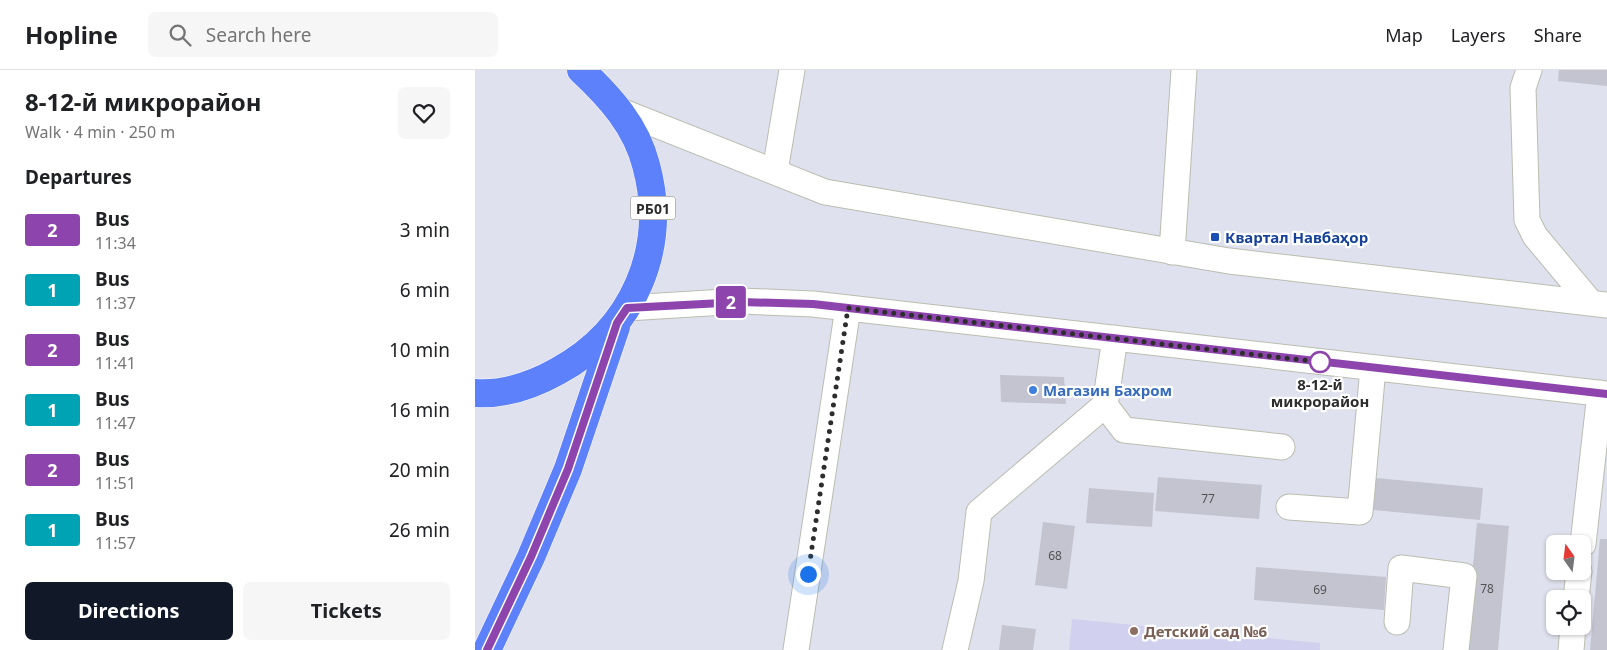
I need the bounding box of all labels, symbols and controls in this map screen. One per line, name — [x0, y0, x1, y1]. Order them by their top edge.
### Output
search box — [148, 12, 498, 57]
text: Hopline — [25, 18, 118, 51]
icon: search — [166, 21, 194, 49]
text: Search here — [206, 22, 312, 48]
text: Map — [1385, 23, 1423, 47]
text: Layers — [1451, 23, 1506, 47]
text: Share — [1534, 23, 1582, 47]
text: 8-12-й микрорайон — [25, 85, 262, 118]
button: heart — [398, 87, 450, 139]
text: Walk · 4 min · 250 m — [25, 121, 175, 143]
text: Departures — [25, 164, 132, 190]
road number: РБ01 — [631, 196, 675, 220]
text: Bus — [95, 206, 130, 232]
text: 3 min — [400, 217, 450, 243]
text: 2 — [47, 218, 58, 242]
place label: Квартал Навбаҳор — [1225, 227, 1368, 247]
marker: Квартал Навбаҳор — [1209, 231, 1221, 243]
text: 11:34 — [95, 232, 136, 254]
text: Bus — [95, 266, 130, 292]
text: 6 min — [400, 277, 450, 303]
text: 1 — [47, 278, 58, 302]
line badge: 2 — [715, 286, 747, 318]
text: 2 — [726, 290, 736, 314]
text: 11:37 — [95, 292, 136, 314]
text: Bus — [95, 326, 130, 352]
text: 10 min — [389, 337, 450, 363]
text: 2 — [47, 338, 58, 362]
marker: 8-12-й микрорайон — [1309, 351, 1331, 373]
text: 11:41 — [95, 352, 136, 374]
place label: 8-12-й микрорайон — [1271, 374, 1369, 411]
place label: Магазин Бахром — [1043, 380, 1172, 400]
marker: Магазин Бахром — [1027, 384, 1039, 396]
text: Bus — [95, 386, 130, 412]
text: 16 min — [389, 397, 450, 423]
text: 1 — [47, 398, 58, 422]
text: 11:47 — [95, 412, 136, 434]
text: Bus — [95, 446, 130, 472]
text: 20 min — [389, 457, 450, 483]
text: 2 — [47, 458, 58, 482]
text: 11:51 — [95, 472, 136, 494]
house number: 77 — [1201, 490, 1215, 507]
text: Bus — [95, 506, 130, 532]
text: 26 min — [389, 517, 450, 543]
text: 1 — [47, 518, 58, 542]
text: 11:57 — [95, 532, 136, 554]
north arrow — [1546, 535, 1591, 580]
map controls — [1546, 535, 1591, 635]
house number: 68 — [1048, 547, 1062, 564]
your location — [796, 562, 821, 587]
house number: 78 — [1480, 580, 1494, 597]
house number: 69 — [1313, 581, 1327, 598]
button: Directions — [25, 582, 233, 640]
button: Tickets — [243, 582, 450, 640]
button: locate — [1546, 590, 1591, 635]
place label: Детский сад №6 — [1144, 621, 1268, 641]
marker: Детский сад №6 — [1128, 625, 1140, 637]

